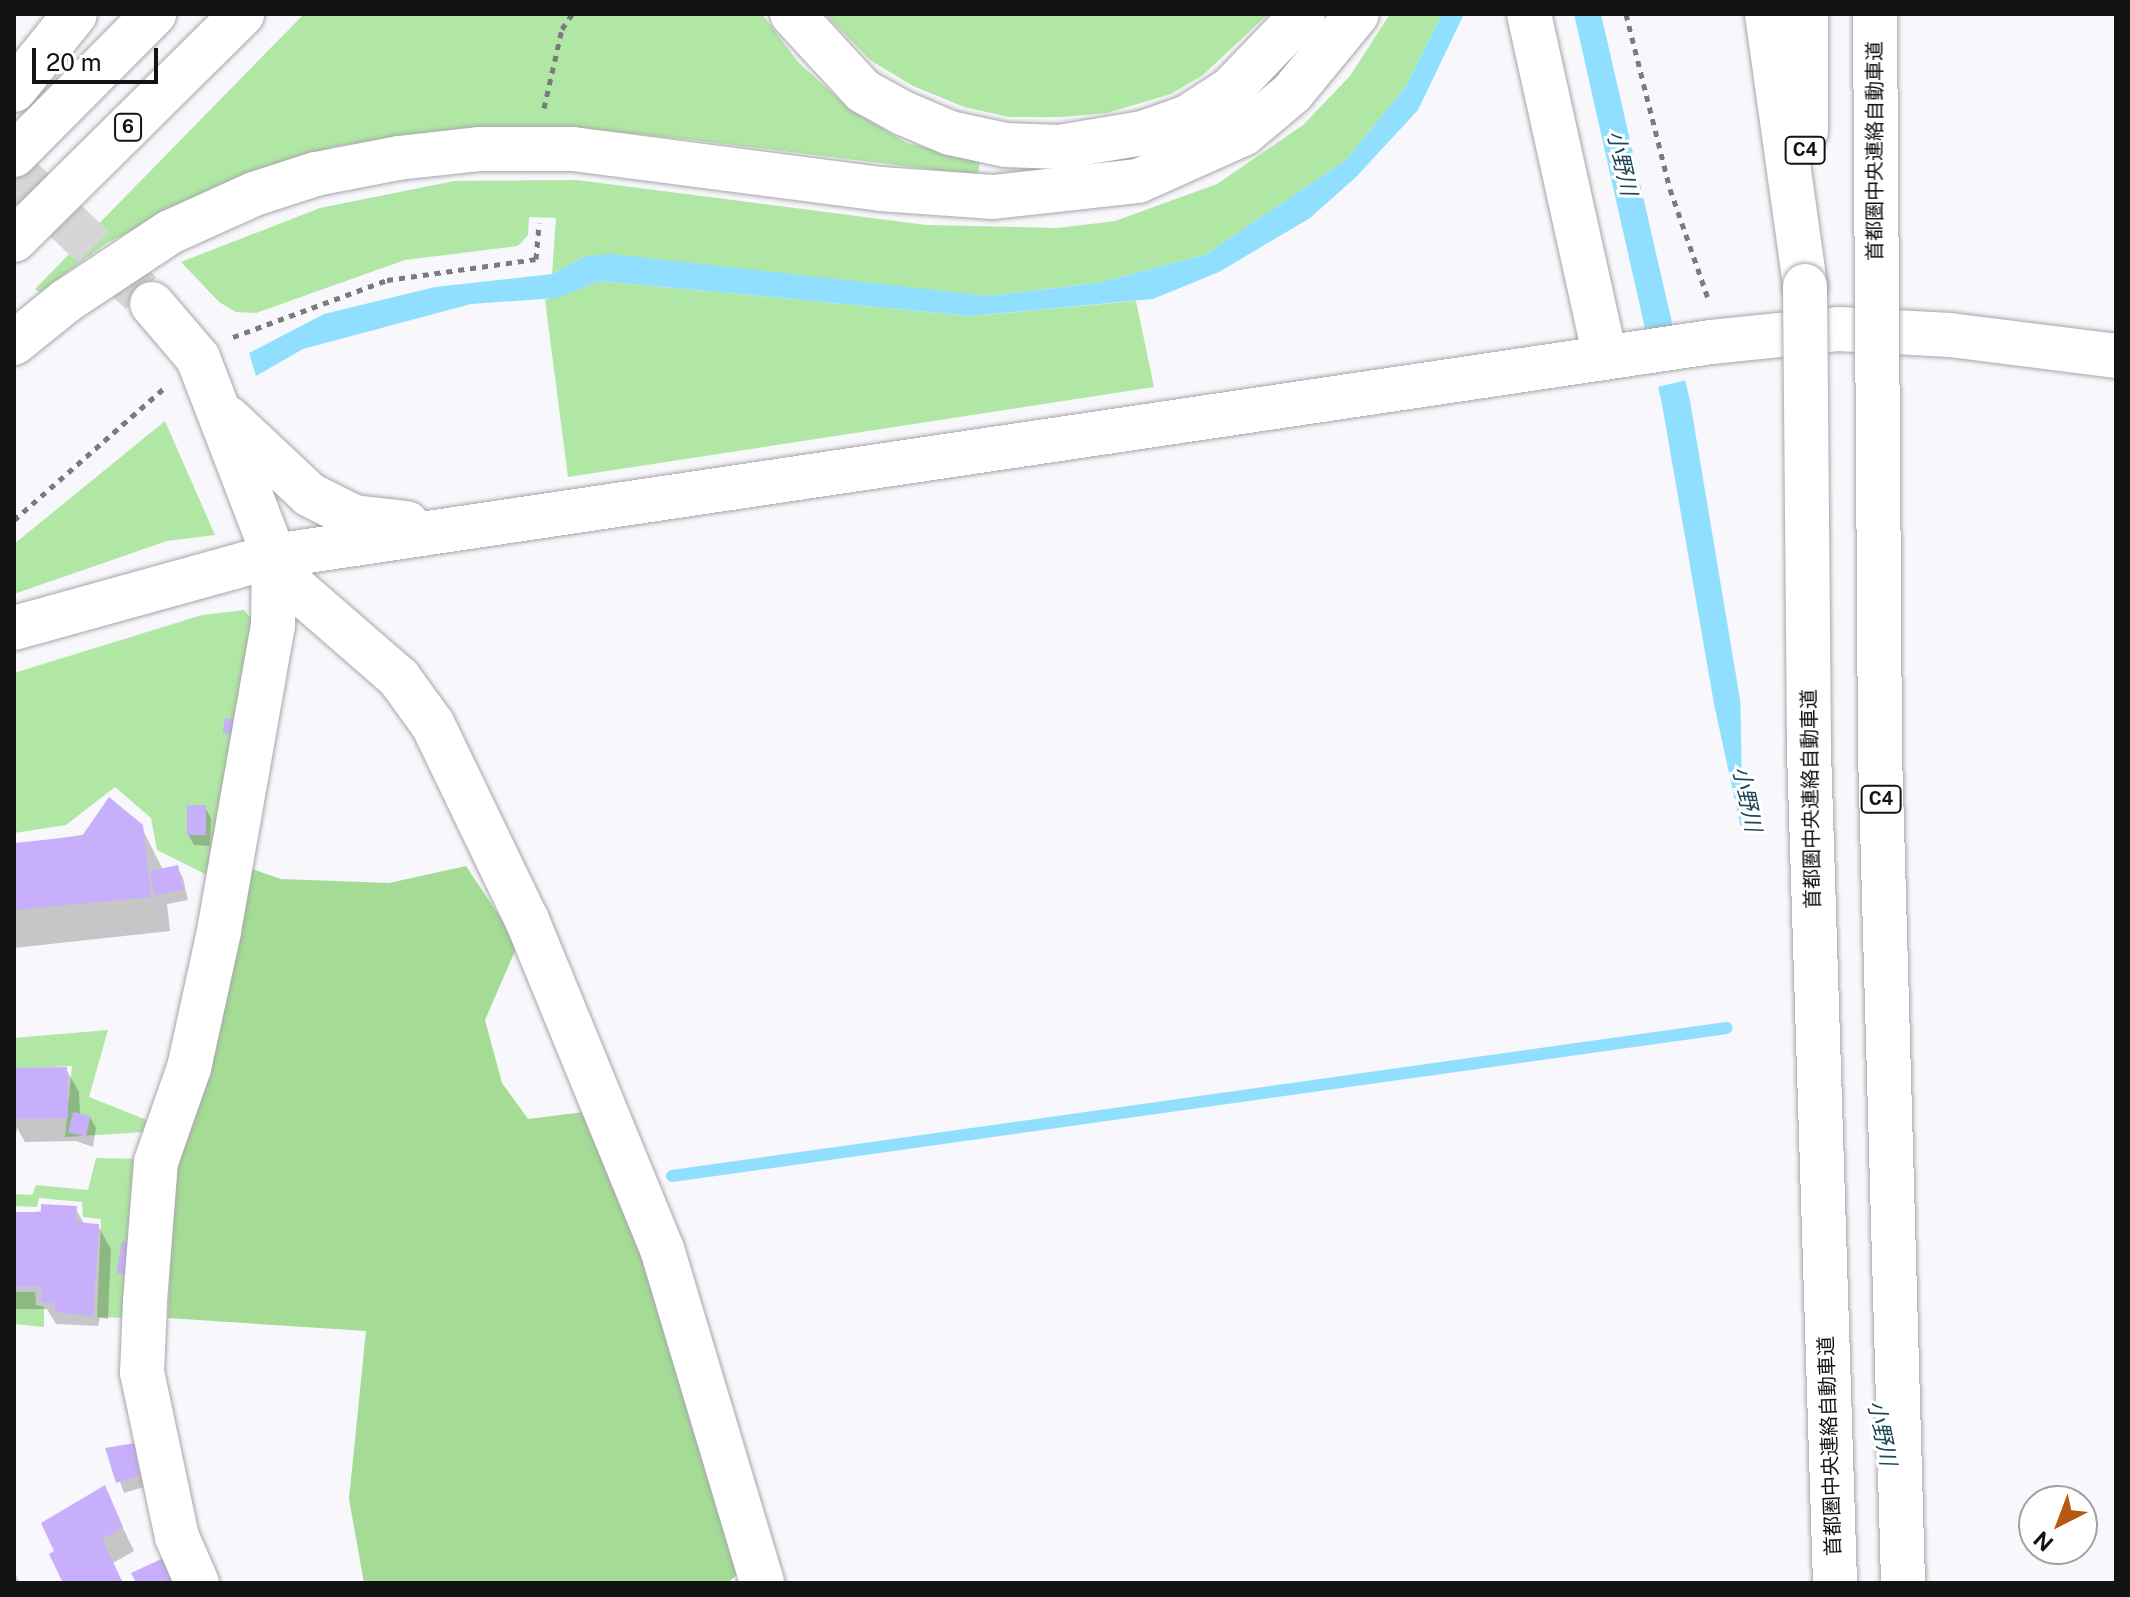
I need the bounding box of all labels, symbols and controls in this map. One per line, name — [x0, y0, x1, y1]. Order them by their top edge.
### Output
scale bar — [36, 32, 162, 82]
street label: 首都圏中央連絡自動車道 — [1863, 41, 1887, 261]
text: 20 m — [46, 48, 102, 76]
road number: 6 — [114, 113, 142, 141]
water label: 小野川 — [1602, 128, 1642, 198]
road number: C4 — [1783, 136, 1827, 164]
street label: 首都圏中央連絡自動車道 — [1797, 689, 1825, 909]
water label: 小野川 — [1727, 764, 1767, 834]
road number: C4 — [1859, 785, 1903, 813]
street label: 首都圏中央連絡自動車道 — [1814, 1336, 1846, 1556]
water label: 小野川 — [1862, 1398, 1902, 1468]
north arrow — [2018, 1485, 2098, 1565]
text: N — [2028, 1526, 2058, 1557]

